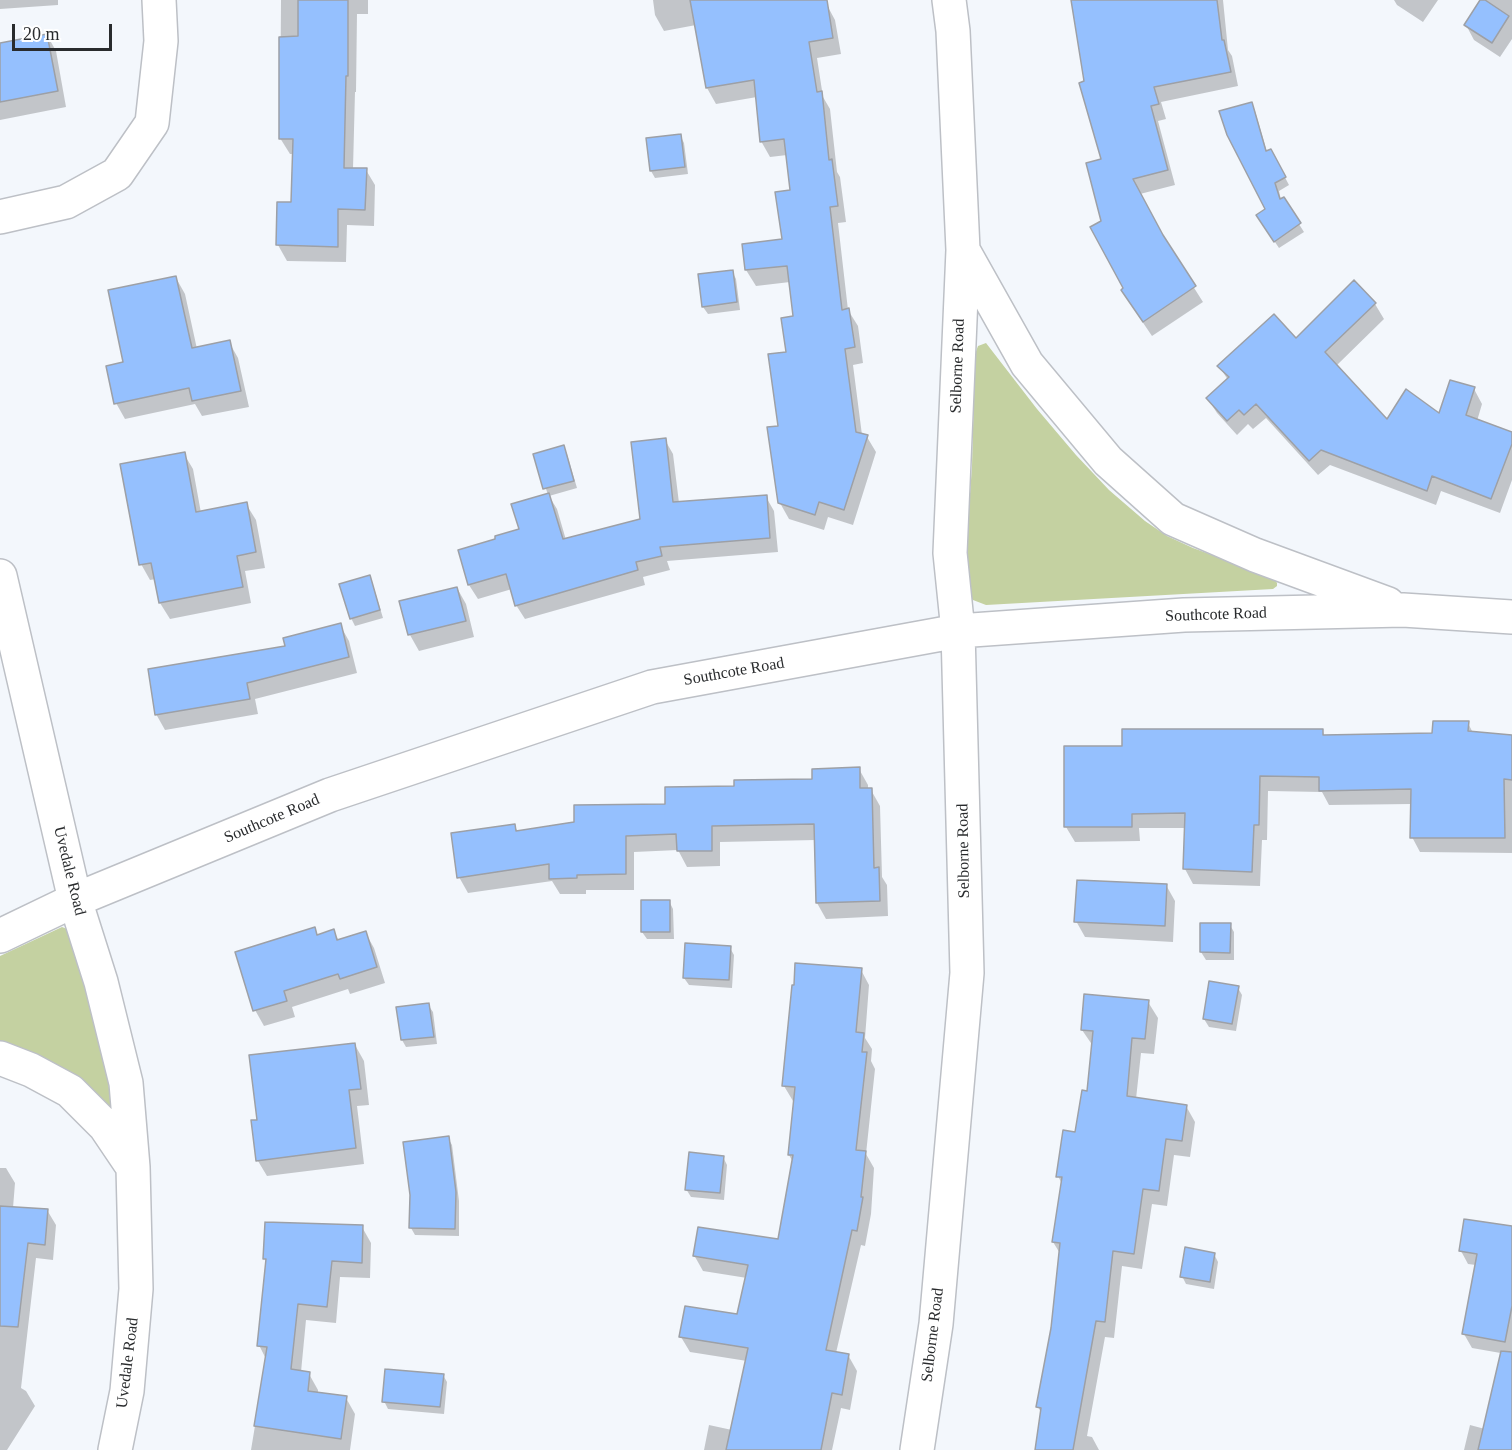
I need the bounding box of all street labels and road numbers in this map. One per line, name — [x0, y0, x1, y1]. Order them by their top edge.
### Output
street label: Selborne Road — [947, 318, 969, 414]
street label: Southcote Road — [1165, 604, 1267, 626]
street label: Southcote Road — [682, 654, 786, 690]
street label: Southcote Road — [221, 790, 323, 848]
street label: Selborne Road — [954, 804, 974, 898]
street label: Uvedale Road — [49, 824, 89, 918]
street label: Selborne Road — [918, 1287, 948, 1383]
street label: Uvedale Road — [113, 1317, 143, 1409]

